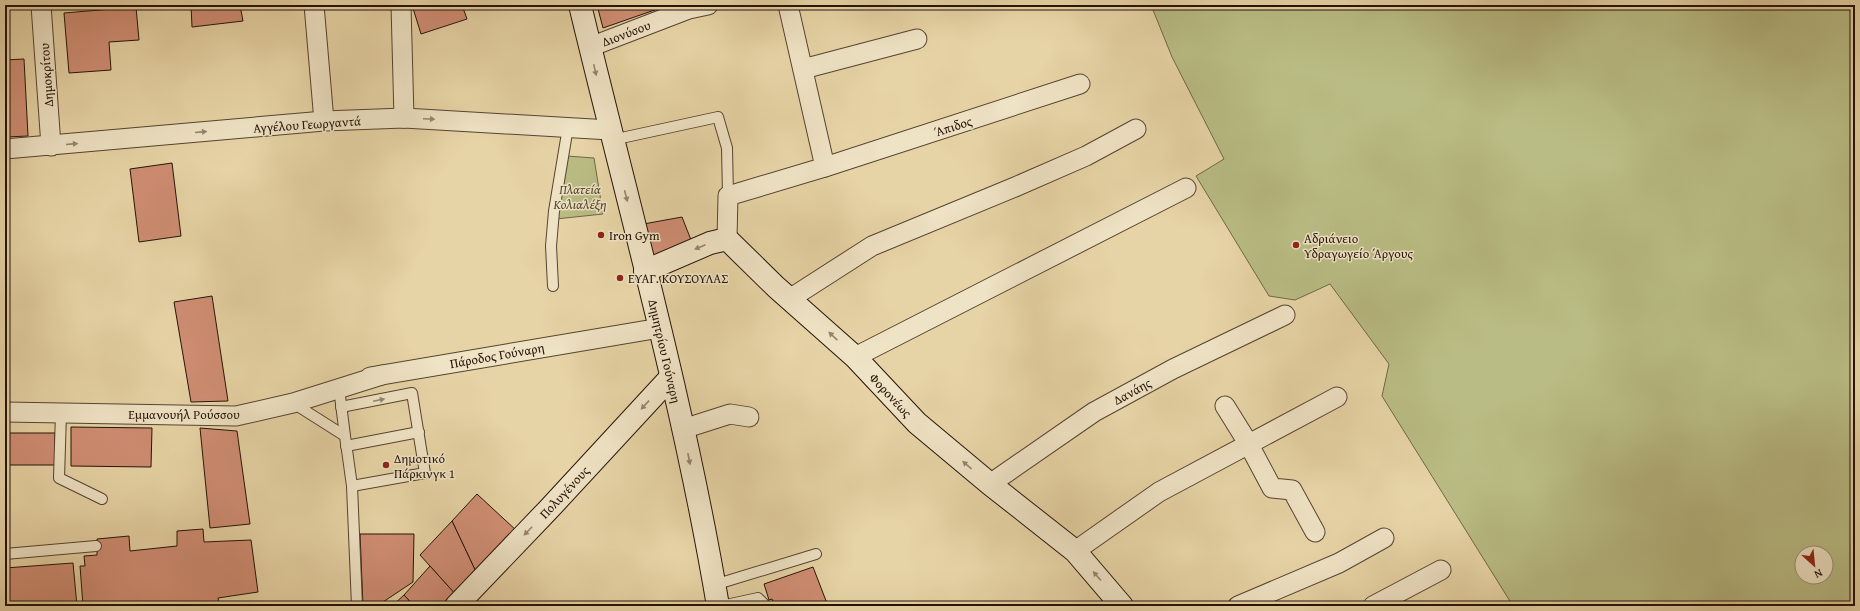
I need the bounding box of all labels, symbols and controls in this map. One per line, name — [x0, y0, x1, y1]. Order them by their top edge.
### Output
street label: Διονύσου — [599, 15, 654, 51]
street label: Δημοκρίτου — [35, 42, 58, 108]
one-way arrow — [593, 64, 599, 76]
street label: Αγγέλου Γεωργαντά — [252, 111, 362, 138]
street label: Άπιδος — [932, 111, 975, 142]
one-way arrow — [423, 116, 435, 123]
one-way arrow — [195, 129, 207, 135]
one-way arrow — [66, 141, 78, 147]
park label: Πλατεία Κολιαλέξη — [552, 180, 607, 214]
one-way arrow — [624, 190, 630, 203]
place label: Iron Gym — [609, 226, 660, 245]
place label: Αδριάνειο Υδραγωγείο Άργους — [1303, 229, 1414, 263]
marker: Iron Gym — [596, 230, 606, 240]
marker: Αδριάνειο Υδραγωγείο Άργους — [1291, 240, 1301, 250]
one-way arrow — [694, 244, 705, 250]
place label: ΕΥΑΓ. ΚΟΥΣΟΥΛΑΣ — [628, 269, 728, 288]
marker: ΕΥΑΓ. ΚΟΥΣΟΥΛΑΣ — [615, 273, 625, 283]
street label: Δημητρίου Γούναρη — [643, 297, 686, 405]
one-way arrow — [827, 332, 838, 341]
street label: Πάροδος Γούναρη — [448, 338, 546, 373]
street label: Φορονέως — [865, 369, 917, 422]
street label: Δανάης — [1110, 373, 1155, 410]
one-way arrow — [373, 396, 386, 402]
one-way arrow — [640, 400, 649, 410]
street label: Εμμανουήλ Ρούσσου — [128, 405, 240, 424]
place label: Δημοτικό Πάρκινγκ 1 — [394, 449, 455, 483]
one-way arrow — [686, 453, 692, 465]
marker: Δημοτικό Πάρκινγκ 1 — [381, 460, 391, 470]
one-way arrow — [961, 460, 972, 469]
street label: Πολυγένους — [535, 461, 594, 523]
one-way arrow — [523, 526, 532, 536]
north arrow — [1794, 545, 1834, 585]
text: N — [1811, 565, 1825, 583]
one-way arrow — [1092, 571, 1101, 582]

